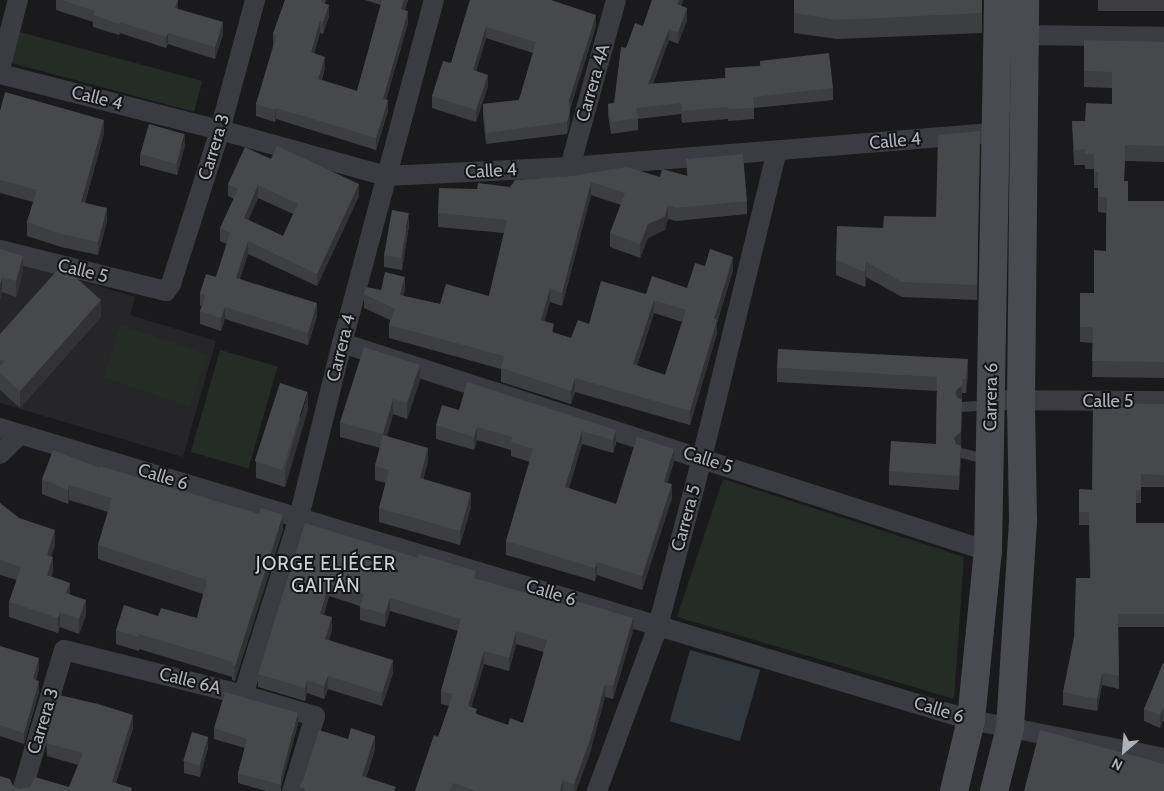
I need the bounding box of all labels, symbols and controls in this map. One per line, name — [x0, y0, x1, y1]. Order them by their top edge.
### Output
street label: Carrera 4A — [572, 42, 614, 124]
street label: Calle 4 — [69, 81, 125, 115]
street label: Carrera 3 — [194, 111, 234, 183]
street label: Calle 4 — [868, 128, 922, 154]
street label: Calle 4 — [465, 159, 517, 183]
street label: Calle 5 — [56, 254, 110, 288]
street label: Carrera 4 — [322, 312, 360, 384]
street label: Carrera 6 — [980, 363, 1002, 431]
street label: Calle 5 — [1082, 390, 1134, 412]
street label: Calle 5 — [680, 442, 736, 478]
street label: Calle 6 — [135, 459, 191, 495]
street label: Carrera 5 — [667, 482, 705, 554]
district label: JORGE ELIÉCER GAITÁN — [254, 553, 398, 597]
street label: Calle 6 — [523, 575, 579, 611]
street label: Calle 6A — [157, 663, 223, 699]
street label: Carrera 3 — [23, 685, 63, 757]
street label: Calle 6 — [911, 692, 967, 728]
north arrow — [1099, 726, 1149, 776]
text: N — [1109, 754, 1126, 775]

